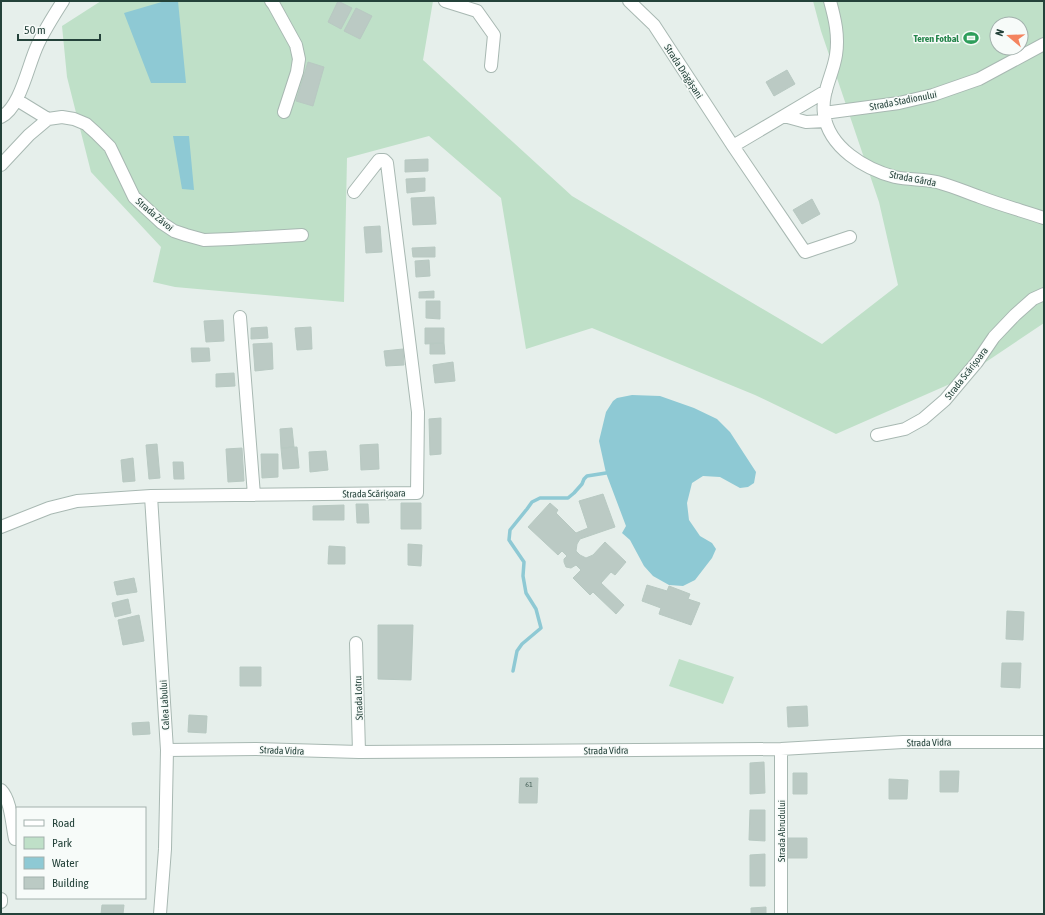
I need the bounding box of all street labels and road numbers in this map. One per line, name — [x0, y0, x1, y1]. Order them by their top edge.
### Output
street label: Strada Drăgășani — [662, 42, 705, 100]
street label: Strada Stadionului — [869, 89, 938, 112]
street label: Strada Gârda — [889, 169, 938, 188]
street label: Strada Zăvoi — [134, 196, 176, 233]
street label: Strada Scărișoara — [943, 345, 990, 402]
street label: Strada Scărișoara — [342, 487, 406, 500]
street label: Strada Lotru — [352, 675, 365, 720]
street label: Calea Labului — [158, 680, 171, 730]
street label: Strada Vidra — [907, 737, 952, 748]
street label: Strada Vidra — [260, 744, 305, 757]
street label: Strada Vidra — [584, 745, 629, 756]
street label: Strada Abrudului — [776, 800, 787, 862]

